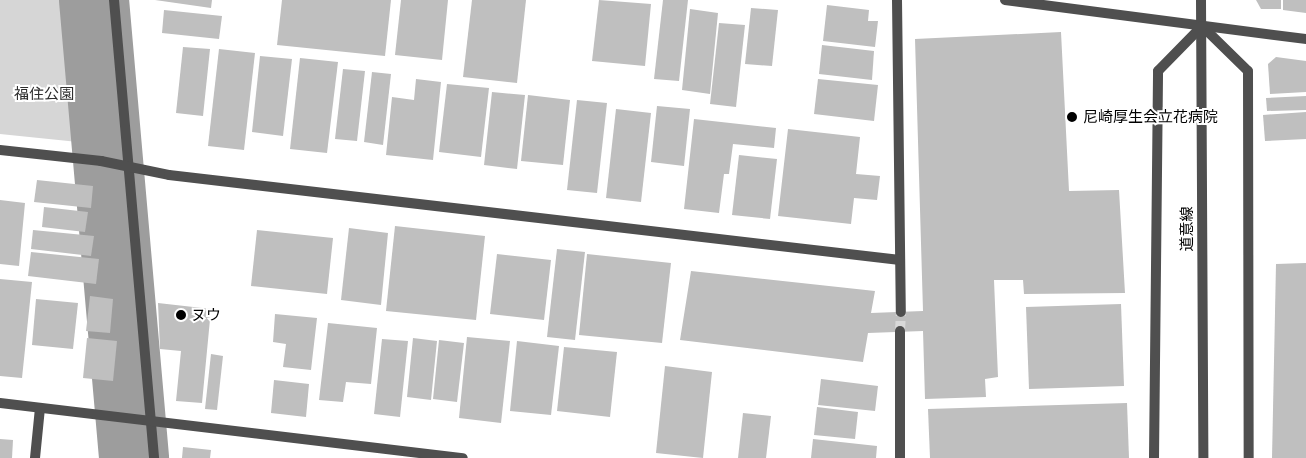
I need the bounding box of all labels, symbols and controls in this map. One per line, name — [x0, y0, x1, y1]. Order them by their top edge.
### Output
park label: 福住公園 — [14, 85, 74, 103]
place label: 尼崎厚生会立花病院 — [1083, 108, 1218, 126]
marker: 尼崎厚生会立花病院 — [1065, 110, 1079, 124]
street label: 道意線 — [1178, 207, 1196, 251]
place label: ヌウ — [191, 306, 221, 324]
marker: ヌウ — [175, 309, 187, 321]

